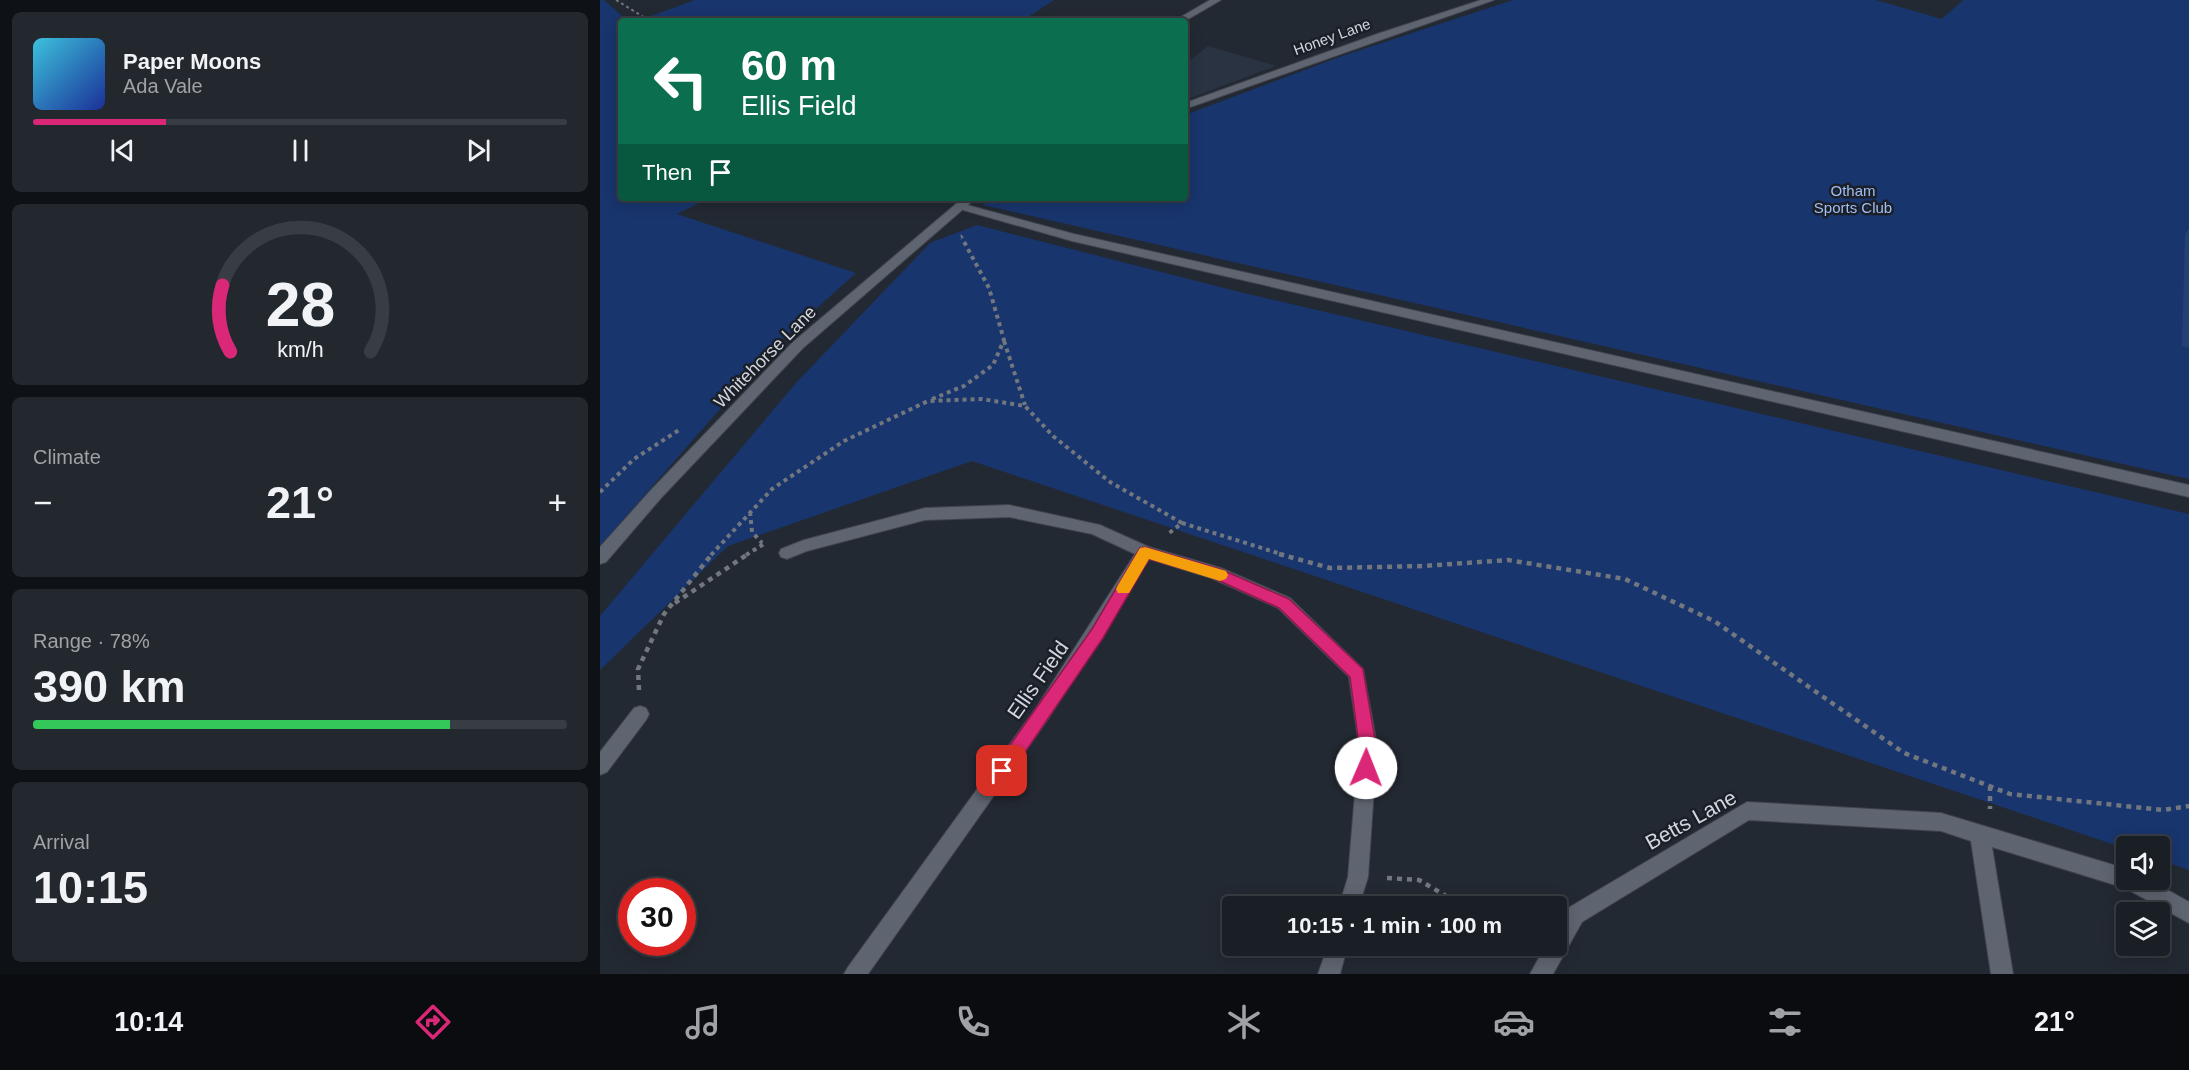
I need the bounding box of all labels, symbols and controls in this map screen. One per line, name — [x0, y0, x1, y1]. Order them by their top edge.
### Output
street label: Honey Lane — [1291, 15, 1373, 58]
icon: left — [642, 42, 720, 120]
text: 60 m — [741, 42, 837, 89]
text: Paper Moons — [123, 49, 261, 74]
text: Ada Vale — [123, 75, 203, 97]
text: Ellis Field — [741, 91, 857, 121]
icon: previous — [106, 134, 139, 167]
icon: pause — [284, 134, 317, 167]
icon: next — [462, 134, 495, 167]
icon: arrive — [704, 156, 737, 189]
text: Then — [642, 160, 692, 185]
park label: Otham Sports Club — [1814, 182, 1892, 216]
text: 28 — [265, 270, 335, 339]
street label: Whitehorse Lane — [710, 302, 820, 412]
text: km/h — [277, 338, 323, 362]
text: Climate — [33, 446, 101, 468]
text: 21° — [266, 477, 334, 528]
text: − — [33, 484, 52, 521]
text: + — [548, 484, 567, 521]
text: Range · 78% — [33, 630, 150, 652]
street label: Ellis Field — [1002, 636, 1073, 723]
text: 390 km — [33, 661, 186, 712]
position arrow — [1334, 736, 1398, 800]
pin — [976, 745, 1027, 796]
icon: arrive — [985, 754, 1018, 787]
street label: Betts Lane — [1641, 785, 1740, 854]
text: Arrival — [33, 831, 90, 853]
map controls — [2116, 836, 2170, 956]
button: sound — [2116, 836, 2170, 890]
text: 10:15 — [33, 862, 148, 913]
speed limit sign: 30 — [618, 878, 696, 956]
button: layers — [2116, 902, 2170, 956]
text: 10:15 · 1 min · 100 m — [1287, 913, 1502, 938]
icon: directions — [412, 1001, 454, 1043]
icon: music — [682, 1001, 724, 1043]
icon: phone — [952, 1001, 994, 1043]
icon: climate — [1223, 1001, 1265, 1043]
icon: car — [1493, 1001, 1535, 1043]
icon: filters — [1764, 1001, 1806, 1043]
text: 10:14 — [114, 1007, 183, 1037]
text: 21° — [2034, 1007, 2075, 1037]

